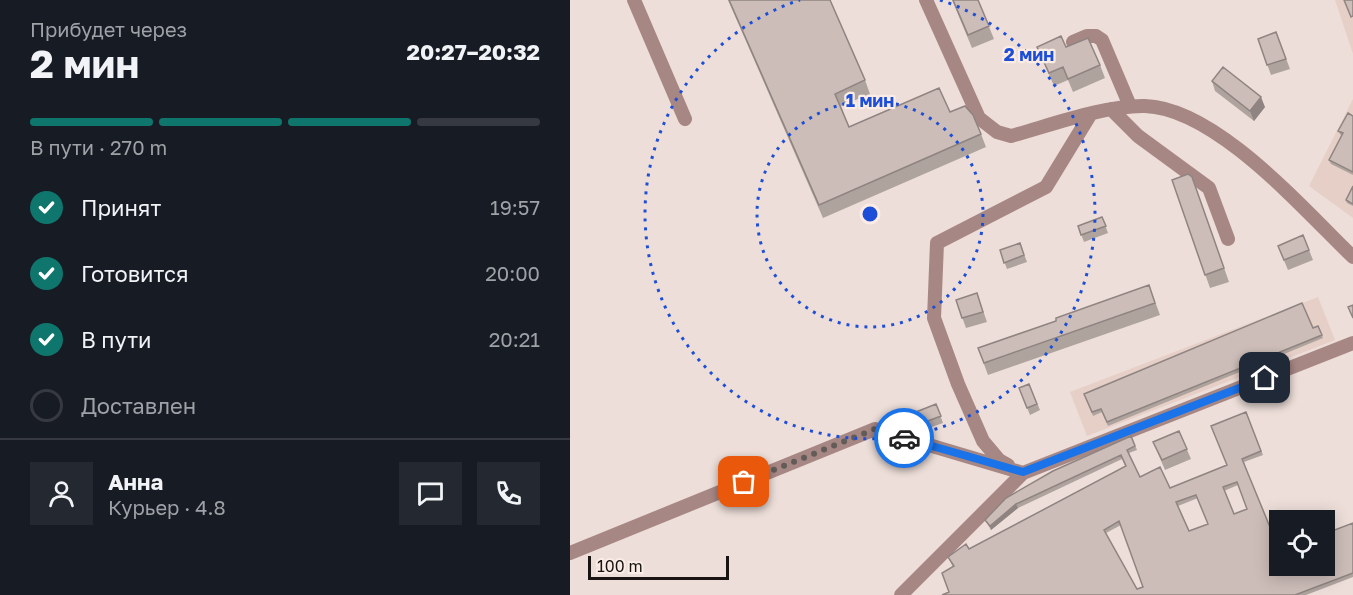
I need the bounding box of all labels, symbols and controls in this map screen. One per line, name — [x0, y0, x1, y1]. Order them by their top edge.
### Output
text: Прибудет через — [30, 17, 187, 41]
text: 20:27–20:32 — [407, 38, 540, 65]
text: 2 мин — [30, 40, 139, 87]
text: 2 мин — [1004, 43, 1054, 65]
text: 1 мин — [846, 89, 894, 111]
text: В пути · 270 m — [30, 135, 167, 159]
icon: check — [30, 191, 63, 224]
text: Принят — [81, 194, 161, 221]
text: 19:57 — [490, 195, 540, 219]
centre of rings — [860, 204, 880, 224]
icon: check — [30, 257, 63, 290]
text: Готовится — [81, 260, 189, 287]
text: 20:00 — [485, 261, 540, 285]
icon: check — [30, 323, 63, 356]
text: В пути — [81, 326, 151, 353]
text: 20:21 — [489, 327, 540, 351]
pin — [1239, 352, 1290, 403]
icon: home — [1248, 361, 1281, 394]
text: Доставлен — [81, 392, 196, 419]
courier — [874, 408, 934, 468]
icon: car — [888, 422, 921, 455]
pin — [718, 456, 769, 507]
button: person — [30, 462, 93, 525]
button: chat — [399, 462, 462, 525]
button: phone — [477, 462, 540, 525]
icon: bag — [727, 465, 760, 498]
text: Анна — [108, 468, 163, 495]
text: Курьер · 4.8 — [108, 495, 226, 519]
map controls — [1269, 510, 1335, 576]
button: locate — [1269, 510, 1335, 576]
scale bar — [588, 553, 729, 580]
text: 100 m — [597, 556, 643, 576]

